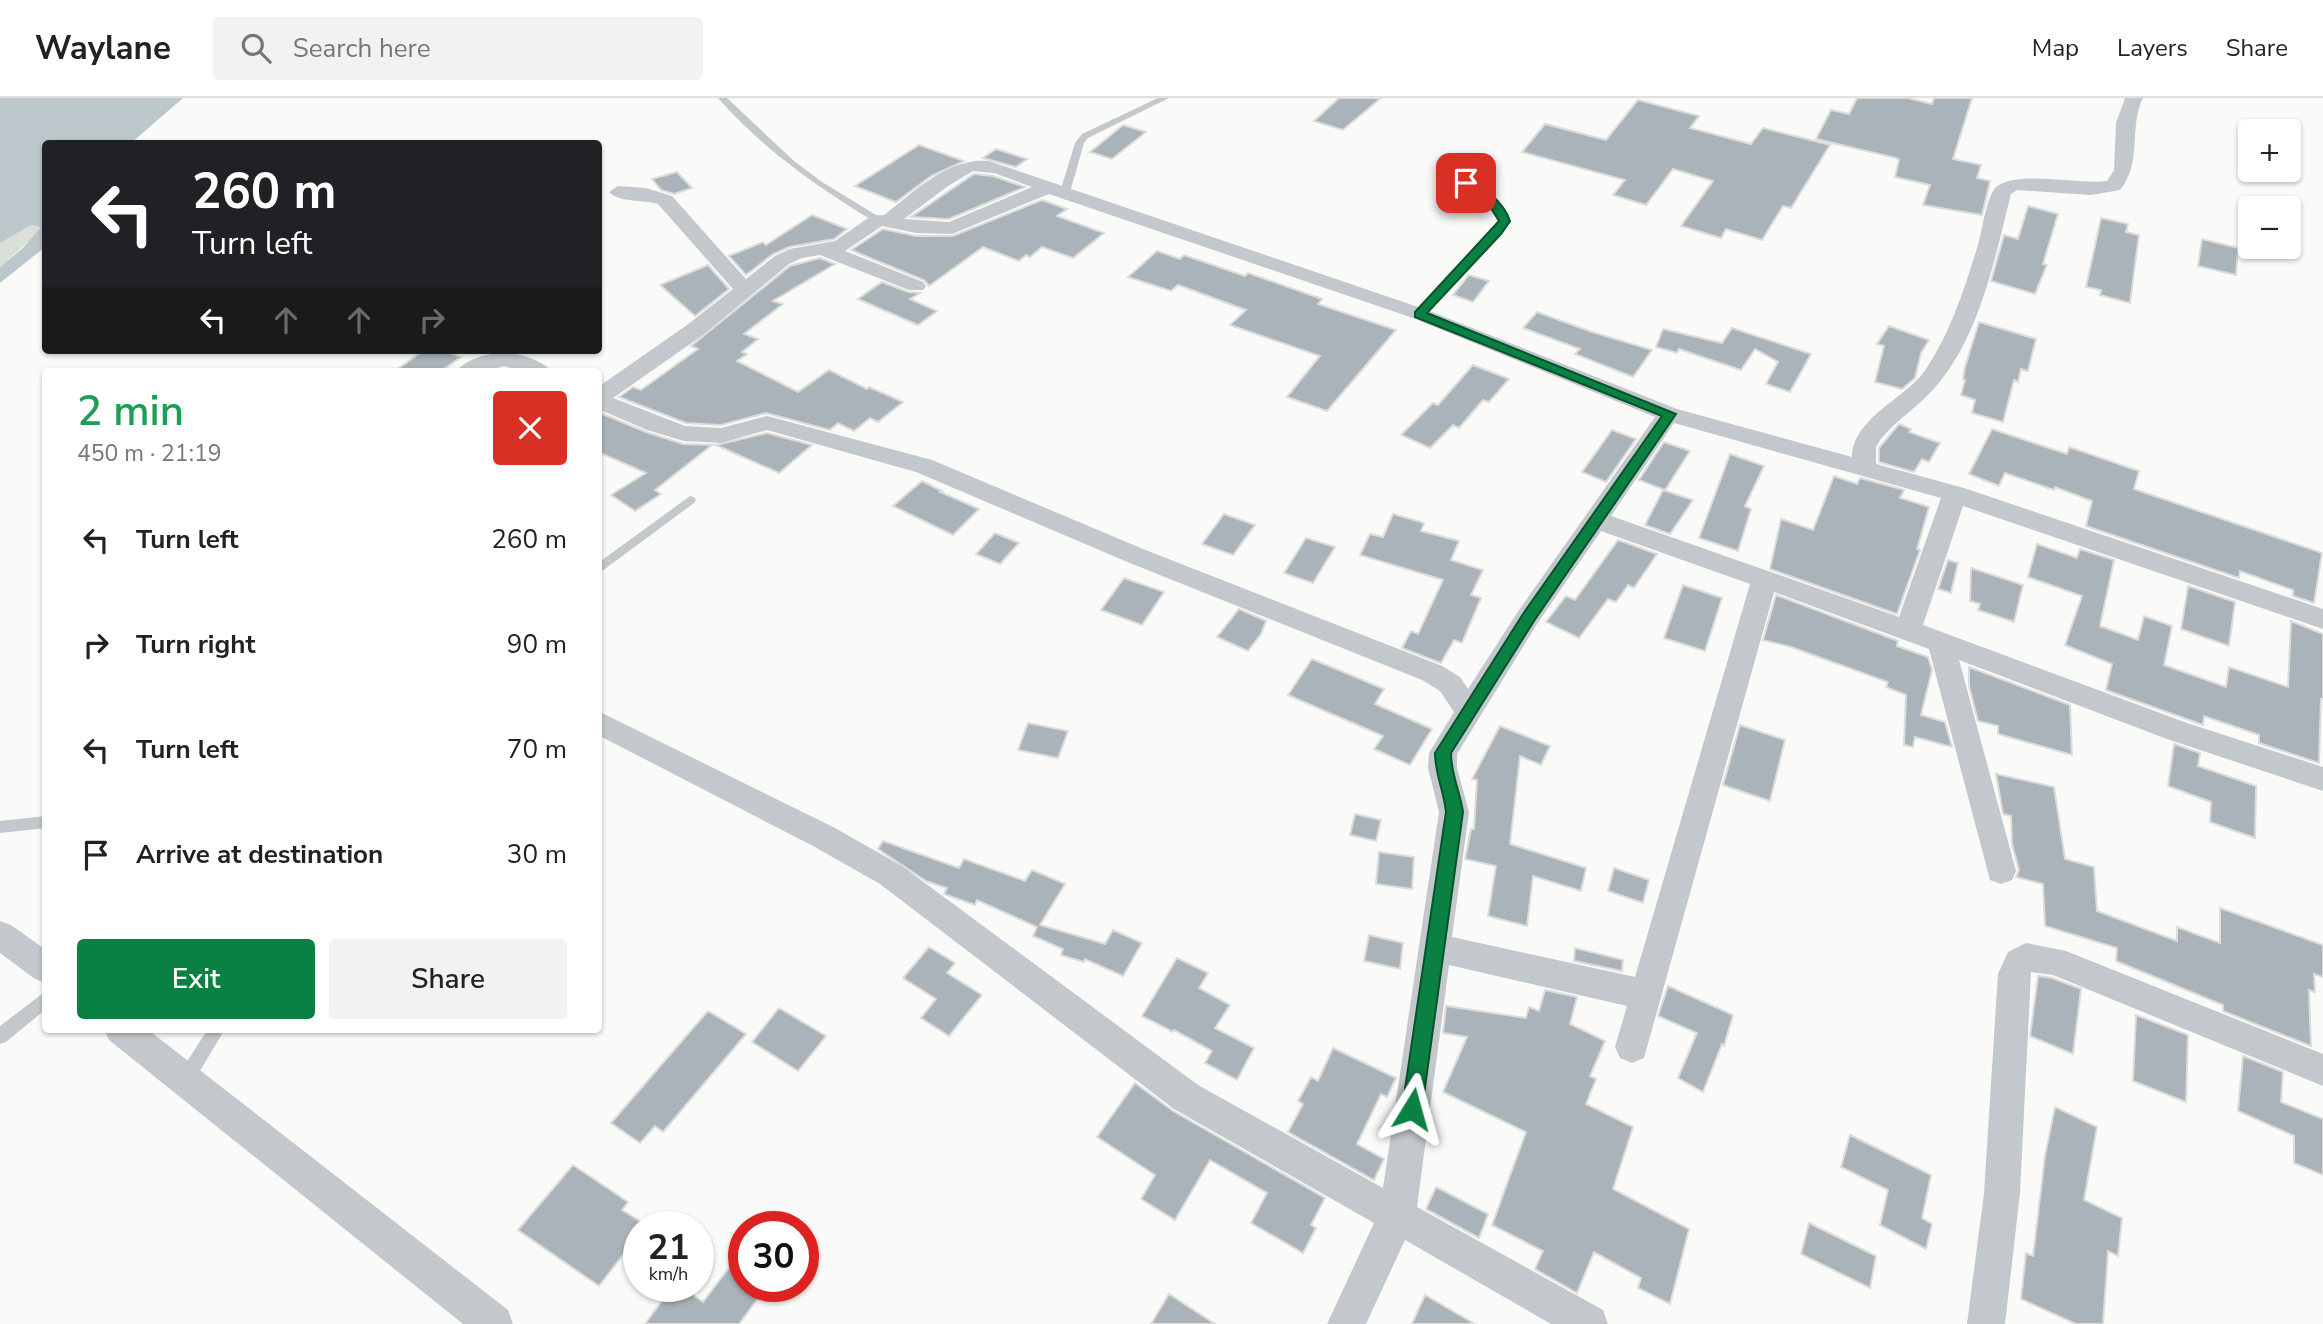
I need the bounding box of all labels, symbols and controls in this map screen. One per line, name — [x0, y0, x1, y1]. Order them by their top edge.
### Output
search box — [213, 17, 703, 80]
text: Waylane — [35, 26, 171, 71]
icon: search — [237, 29, 275, 67]
text: Search here — [293, 31, 431, 66]
text: Map — [2032, 32, 2079, 64]
text: Layers — [2117, 32, 2188, 64]
text: Share — [2226, 32, 2288, 64]
map controls — [2238, 119, 2301, 259]
button: + — [2238, 119, 2301, 182]
pin — [1436, 153, 1496, 213]
text: 260 m — [192, 158, 336, 225]
icon: arrive — [1447, 164, 1485, 202]
icon: left — [77, 168, 168, 259]
button: − — [2238, 196, 2301, 259]
text: Turn left — [192, 222, 312, 265]
icon: left — [194, 301, 232, 339]
icon: ahead — [267, 301, 305, 339]
icon: ahead — [340, 301, 378, 339]
icon: right — [413, 301, 451, 339]
text: 2 min — [77, 383, 184, 440]
button: close — [493, 391, 567, 465]
text: 450 m · 21:19 — [77, 438, 222, 469]
icon: left — [77, 521, 115, 559]
text: Turn left — [136, 522, 239, 557]
text: 260 m — [491, 522, 567, 557]
icon: right — [77, 626, 115, 664]
text: Turn right — [136, 627, 255, 662]
text: 90 m — [507, 627, 567, 662]
icon: left — [77, 731, 115, 769]
text: Turn left — [136, 732, 239, 767]
text: 70 m — [507, 732, 567, 767]
icon: arrive — [77, 836, 115, 874]
text: Arrive at destination — [136, 837, 383, 872]
text: 30 m — [507, 837, 567, 872]
button: Exit — [77, 939, 315, 1019]
button: Share — [329, 939, 567, 1019]
position arrow — [1375, 1072, 1449, 1146]
speed limit sign: 30 — [728, 1211, 819, 1302]
text: 21 — [647, 1224, 690, 1271]
text: km/h — [649, 1262, 688, 1286]

